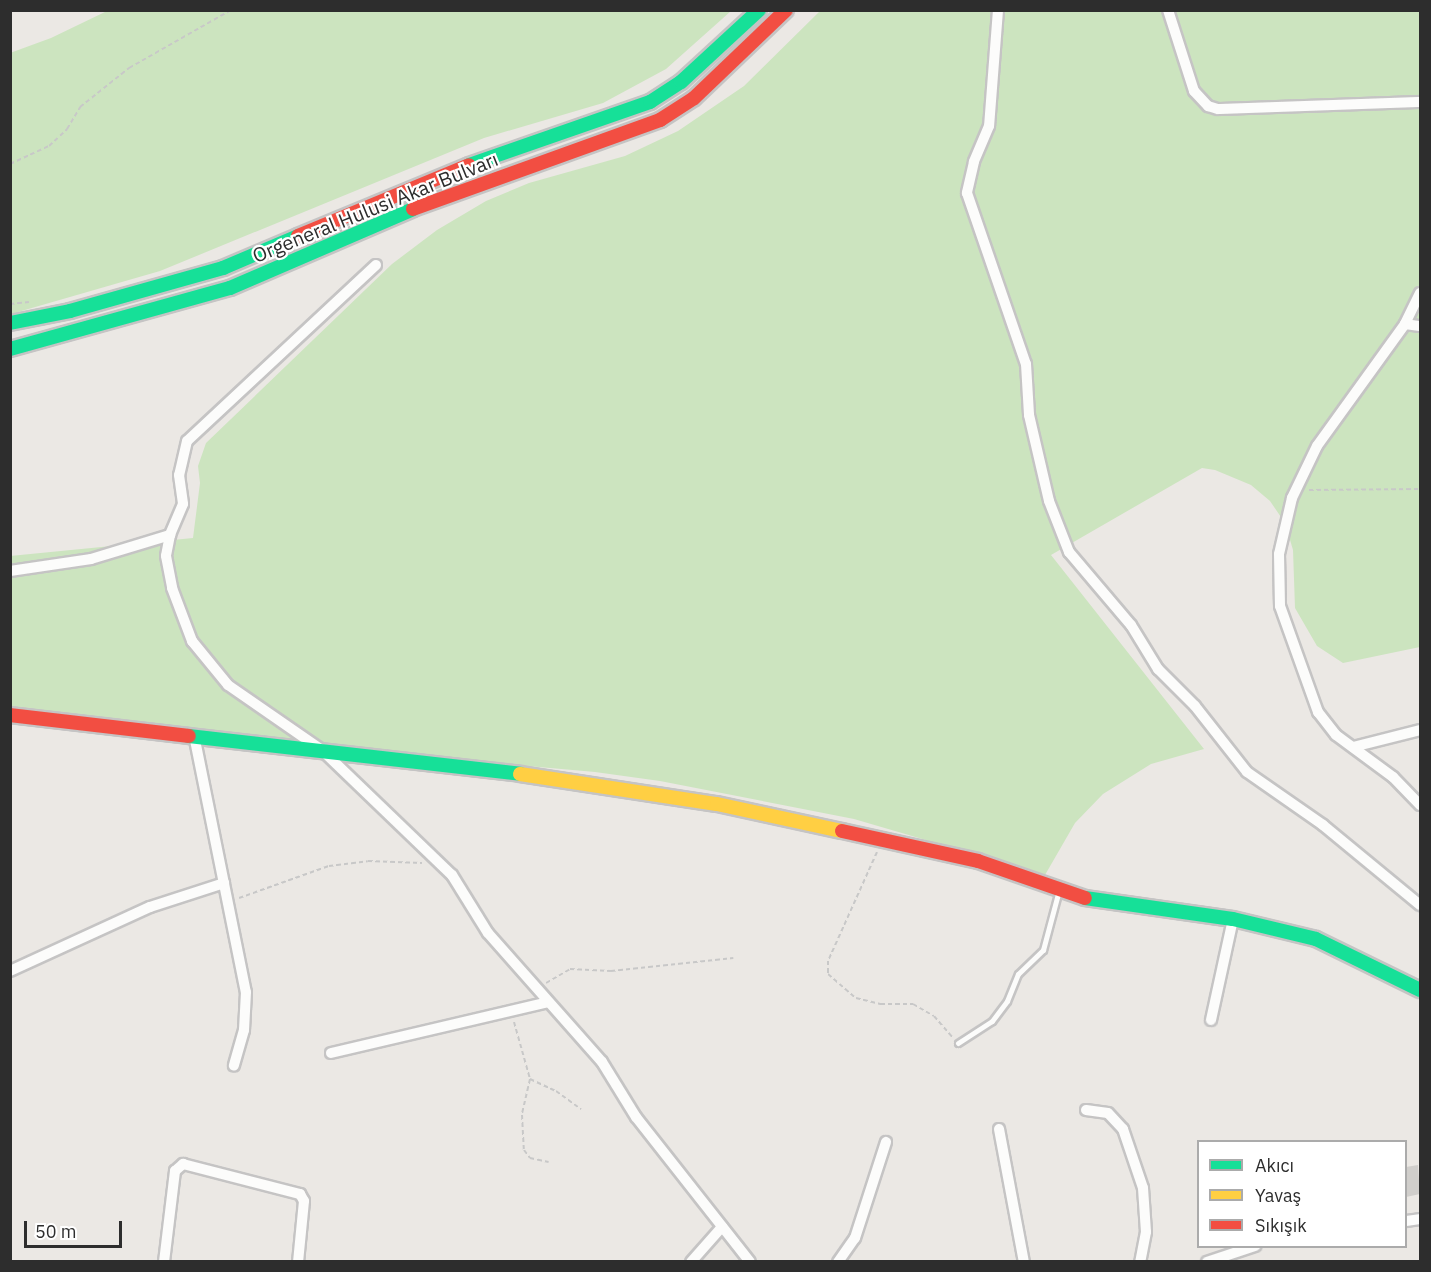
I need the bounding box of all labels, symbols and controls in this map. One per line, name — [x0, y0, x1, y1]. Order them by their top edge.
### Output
street label: Orgeneral Hulusi Akar Bulvarı — [249, 147, 501, 267]
legend — [1197, 1140, 1407, 1248]
text: Akıcı — [1255, 1154, 1294, 1177]
text: Yavaş — [1255, 1184, 1301, 1207]
scale bar — [27, 1209, 124, 1247]
text: Sıkışık — [1255, 1214, 1307, 1237]
text: 50 m — [35, 1220, 77, 1243]

